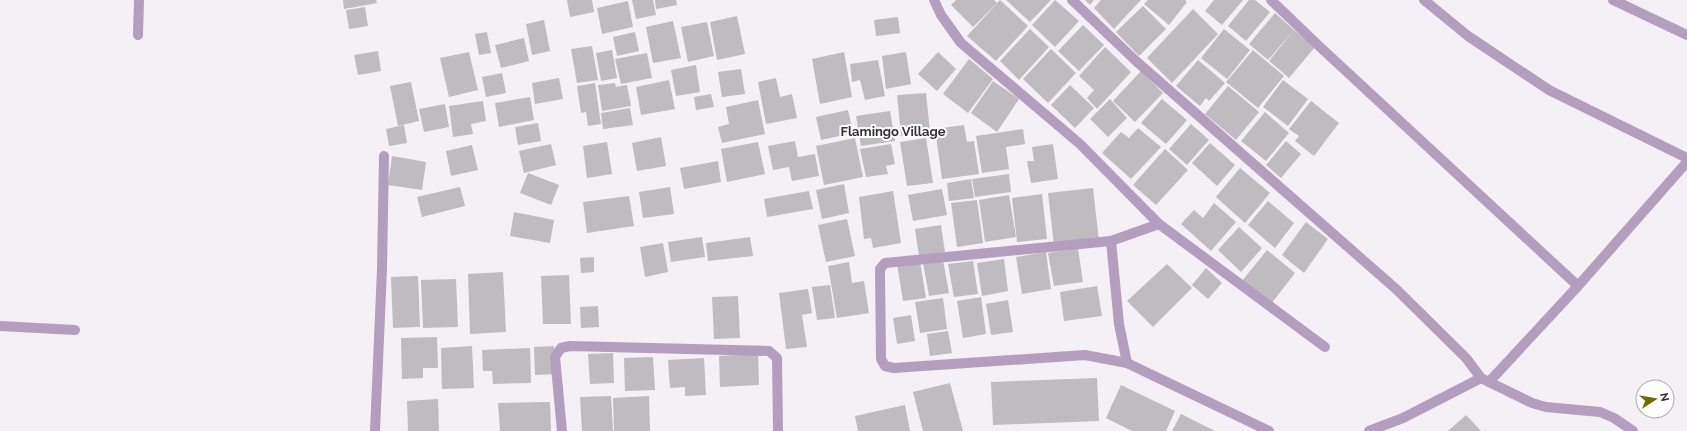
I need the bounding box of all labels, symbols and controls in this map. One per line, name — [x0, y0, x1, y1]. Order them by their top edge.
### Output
district label: Flamingo Village — [841, 124, 946, 139]
north arrow — [1635, 379, 1675, 419]
text: N — [1657, 392, 1672, 402]

